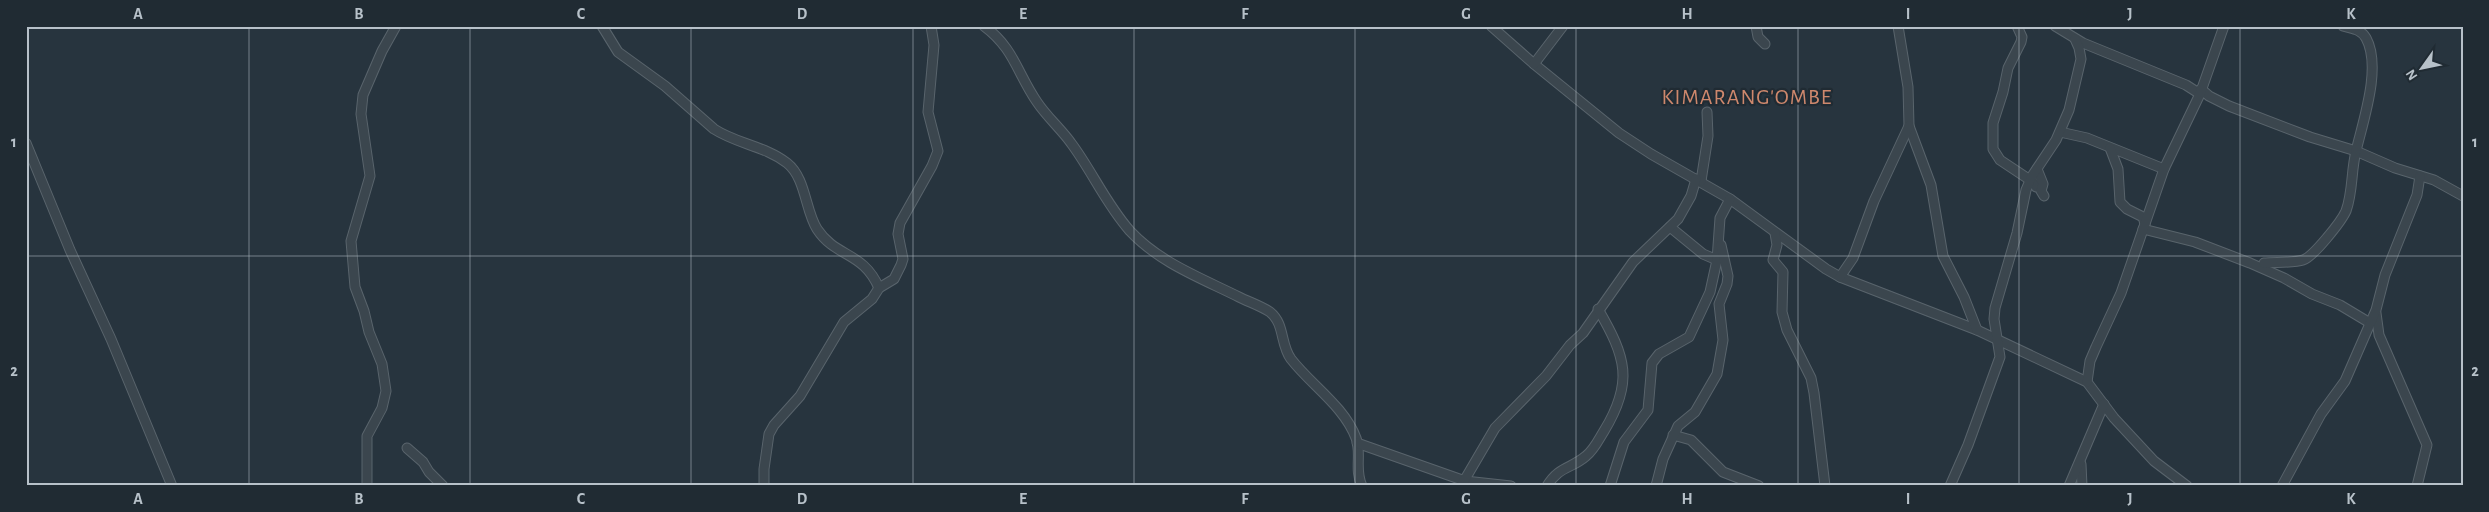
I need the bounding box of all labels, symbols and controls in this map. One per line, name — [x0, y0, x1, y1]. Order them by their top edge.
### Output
text: A — [133, 6, 143, 22]
text: B — [354, 6, 364, 22]
text: C — [577, 6, 586, 22]
text: D — [797, 6, 808, 22]
text: E — [1019, 6, 1027, 22]
text: F — [1241, 6, 1249, 22]
text: G — [1461, 6, 1471, 22]
text: H — [1681, 6, 1693, 22]
text: I — [1906, 6, 1910, 22]
text: J — [2127, 6, 2133, 22]
text: K — [2346, 6, 2356, 22]
north arrow — [2396, 42, 2446, 92]
text: N — [2403, 67, 2420, 82]
district label: KIMARANG'OMBE — [1662, 86, 1832, 108]
text: 1 — [11, 134, 17, 150]
text: 1 — [2472, 134, 2478, 150]
text: 2 — [10, 363, 18, 379]
text: 2 — [2471, 363, 2479, 379]
text: A — [133, 491, 143, 507]
text: B — [354, 491, 364, 507]
text: C — [577, 491, 586, 507]
text: D — [797, 491, 808, 507]
text: E — [1019, 491, 1027, 507]
text: F — [1241, 491, 1249, 507]
text: G — [1461, 491, 1471, 507]
text: H — [1681, 491, 1693, 507]
text: I — [1906, 491, 1910, 507]
text: J — [2127, 491, 2133, 507]
text: K — [2346, 491, 2356, 507]

